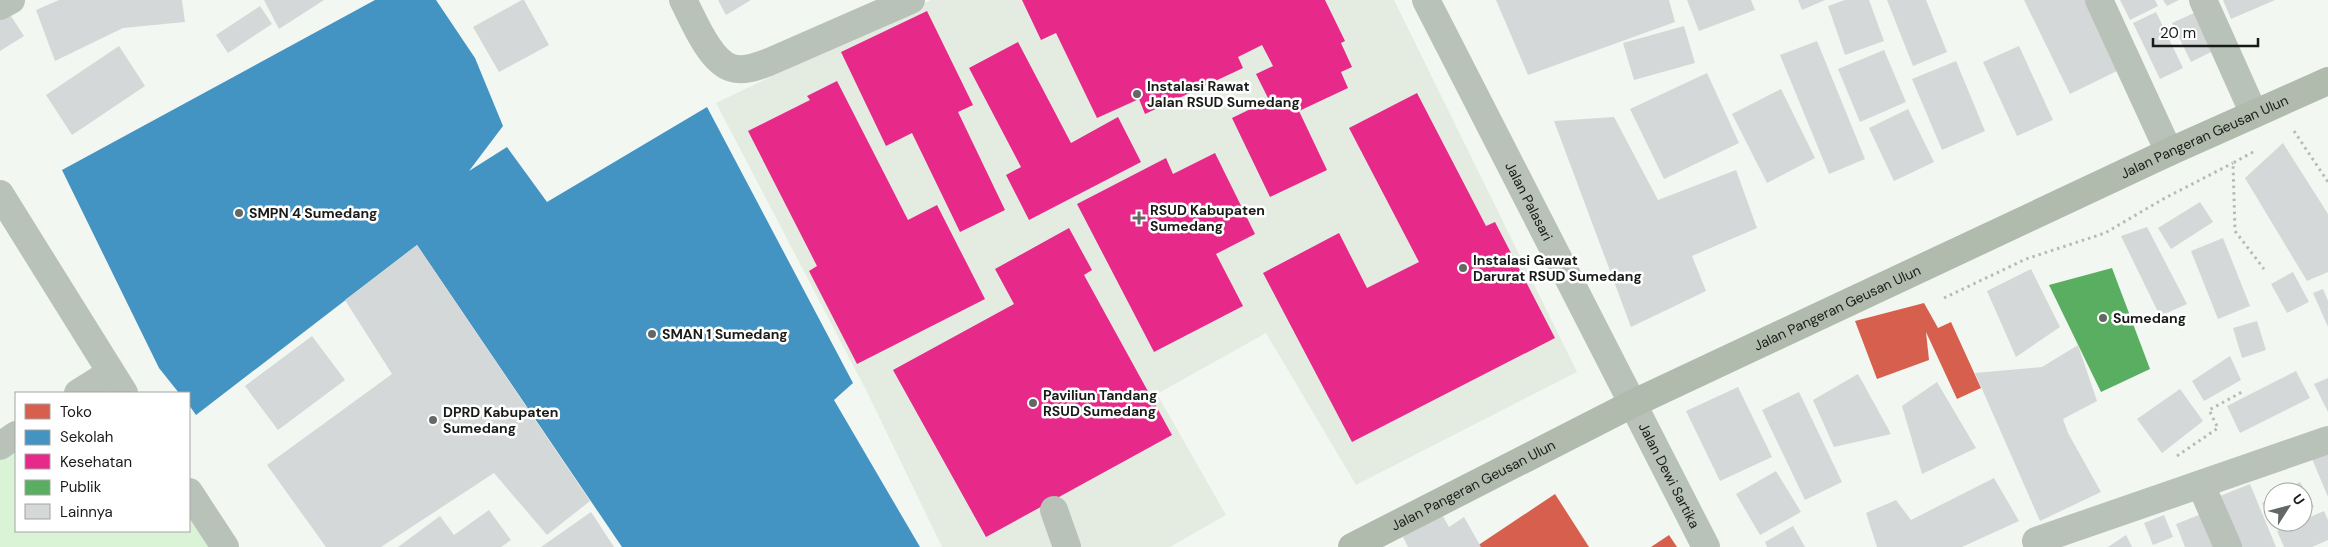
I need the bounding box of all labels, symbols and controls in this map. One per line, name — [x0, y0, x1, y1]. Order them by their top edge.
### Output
scale bar — [2153, 15, 2258, 47]
text: 20 m — [2160, 23, 2196, 43]
place label: Instalasi Rawat Jalan RSUD Sumedang — [1147, 77, 1300, 111]
marker: Instalasi Rawat Jalan RSUD Sumedang — [1131, 88, 1143, 100]
street label: Jalan Pangeran Geusan Ulun — [2117, 91, 2291, 183]
street label: Jalan Palasari — [1501, 159, 1557, 244]
place label: RSUD Kabupaten Sumedang — [1150, 201, 1265, 235]
place label: SMPN 4 Sumedang — [249, 204, 377, 222]
marker: SMPN 4 Sumedang — [233, 207, 245, 219]
marker: RSUD Kabupaten Sumedang — [1132, 211, 1146, 225]
place label: Instalasi Gawat Darurat RSUD Sumedang — [1473, 251, 1642, 285]
street label: Jalan Pangeran Geusan Ulun — [1751, 261, 1923, 355]
marker: Instalasi Gawat Darurat RSUD Sumedang — [1457, 262, 1469, 274]
place label: Sumedang — [2113, 309, 2186, 327]
marker: Sumedang — [2097, 312, 2109, 324]
place label: SMAN 1 Sumedang — [662, 325, 788, 343]
marker: SMAN 1 Sumedang — [646, 328, 658, 340]
place label: Paviliun Tandang RSUD Sumedang — [1043, 386, 1157, 420]
legend — [15, 392, 190, 532]
marker: Paviliun Tandang RSUD Sumedang — [1027, 397, 1039, 409]
text: Toko — [60, 402, 92, 422]
place label: DPRD Kabupaten Sumedang — [443, 403, 558, 437]
marker: DPRD Kabupaten Sumedang — [427, 414, 439, 426]
street label: Jalan Dewi Sartika — [1635, 419, 1704, 531]
text: Sekolah — [60, 427, 113, 447]
street label: Jalan Pangeran Geusan Ulun — [1388, 436, 1558, 535]
text: Kesehatan — [60, 452, 132, 472]
text: Publik — [60, 477, 102, 497]
north arrow — [2263, 482, 2313, 532]
text: U — [2288, 490, 2309, 509]
text: Lainnya — [60, 502, 113, 522]

